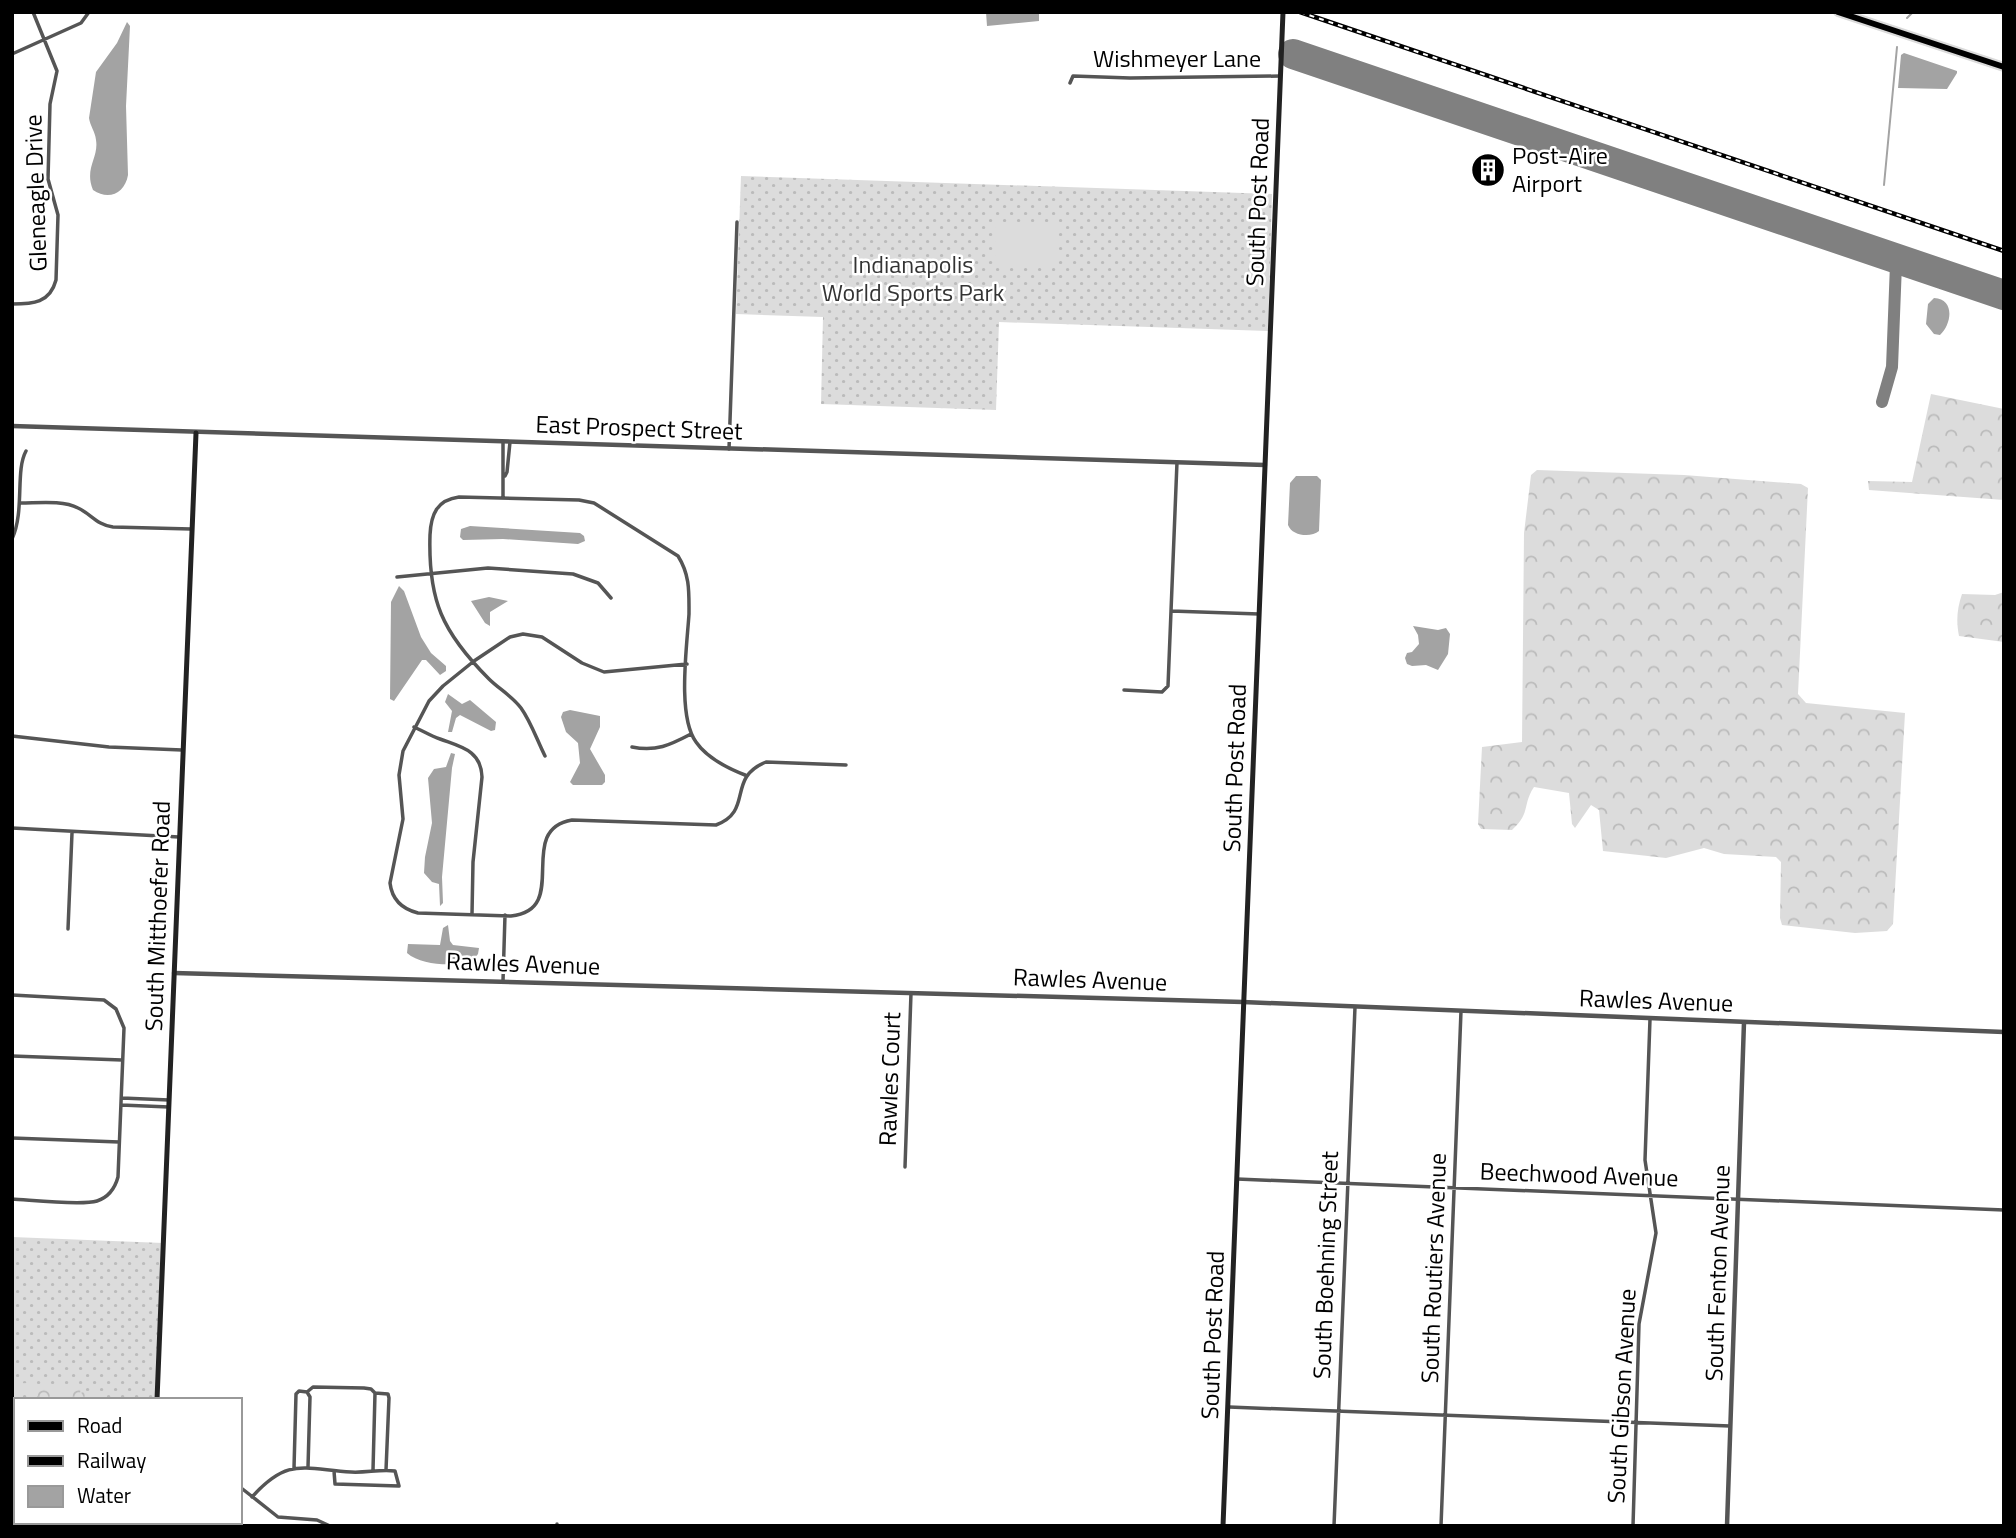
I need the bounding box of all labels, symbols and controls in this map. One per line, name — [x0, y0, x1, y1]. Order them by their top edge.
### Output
street label: Wishmeyer Lane — [1093, 40, 1261, 76]
street label: Gleneagle Drive — [14, 114, 56, 272]
street label: South Post Road — [1236, 117, 1278, 287]
place label: Post-Aire Airport — [1512, 137, 1608, 201]
building icon: Post-Aire Airport — [1469, 151, 1507, 189]
park label: Indianapolis World Sports Park — [822, 246, 1005, 310]
street label: East Prospect Street — [535, 405, 744, 449]
street label: South Post Road — [1213, 683, 1255, 853]
street label: South Mitthoefer Road — [135, 800, 179, 1032]
street label: Rawles Avenue — [445, 942, 601, 984]
street label: Rawles Avenue — [1012, 958, 1168, 1000]
street label: Rawles Avenue — [1578, 979, 1734, 1021]
street label: Rawles Court — [869, 1011, 909, 1147]
street label: South Boehning Street — [1303, 1150, 1347, 1380]
street label: South Routiers Avenue — [1411, 1152, 1455, 1384]
street label: Beechwood Avenue — [1479, 1153, 1679, 1195]
street label: South Fenton Avenue — [1695, 1164, 1739, 1382]
street label: South Post Road — [1191, 1250, 1233, 1420]
street label: South Gibson Avenue — [1597, 1288, 1645, 1504]
legend — [14, 1398, 242, 1524]
text: Road — [77, 1409, 122, 1441]
text: Railway — [77, 1444, 146, 1476]
text: Water — [77, 1479, 131, 1511]

